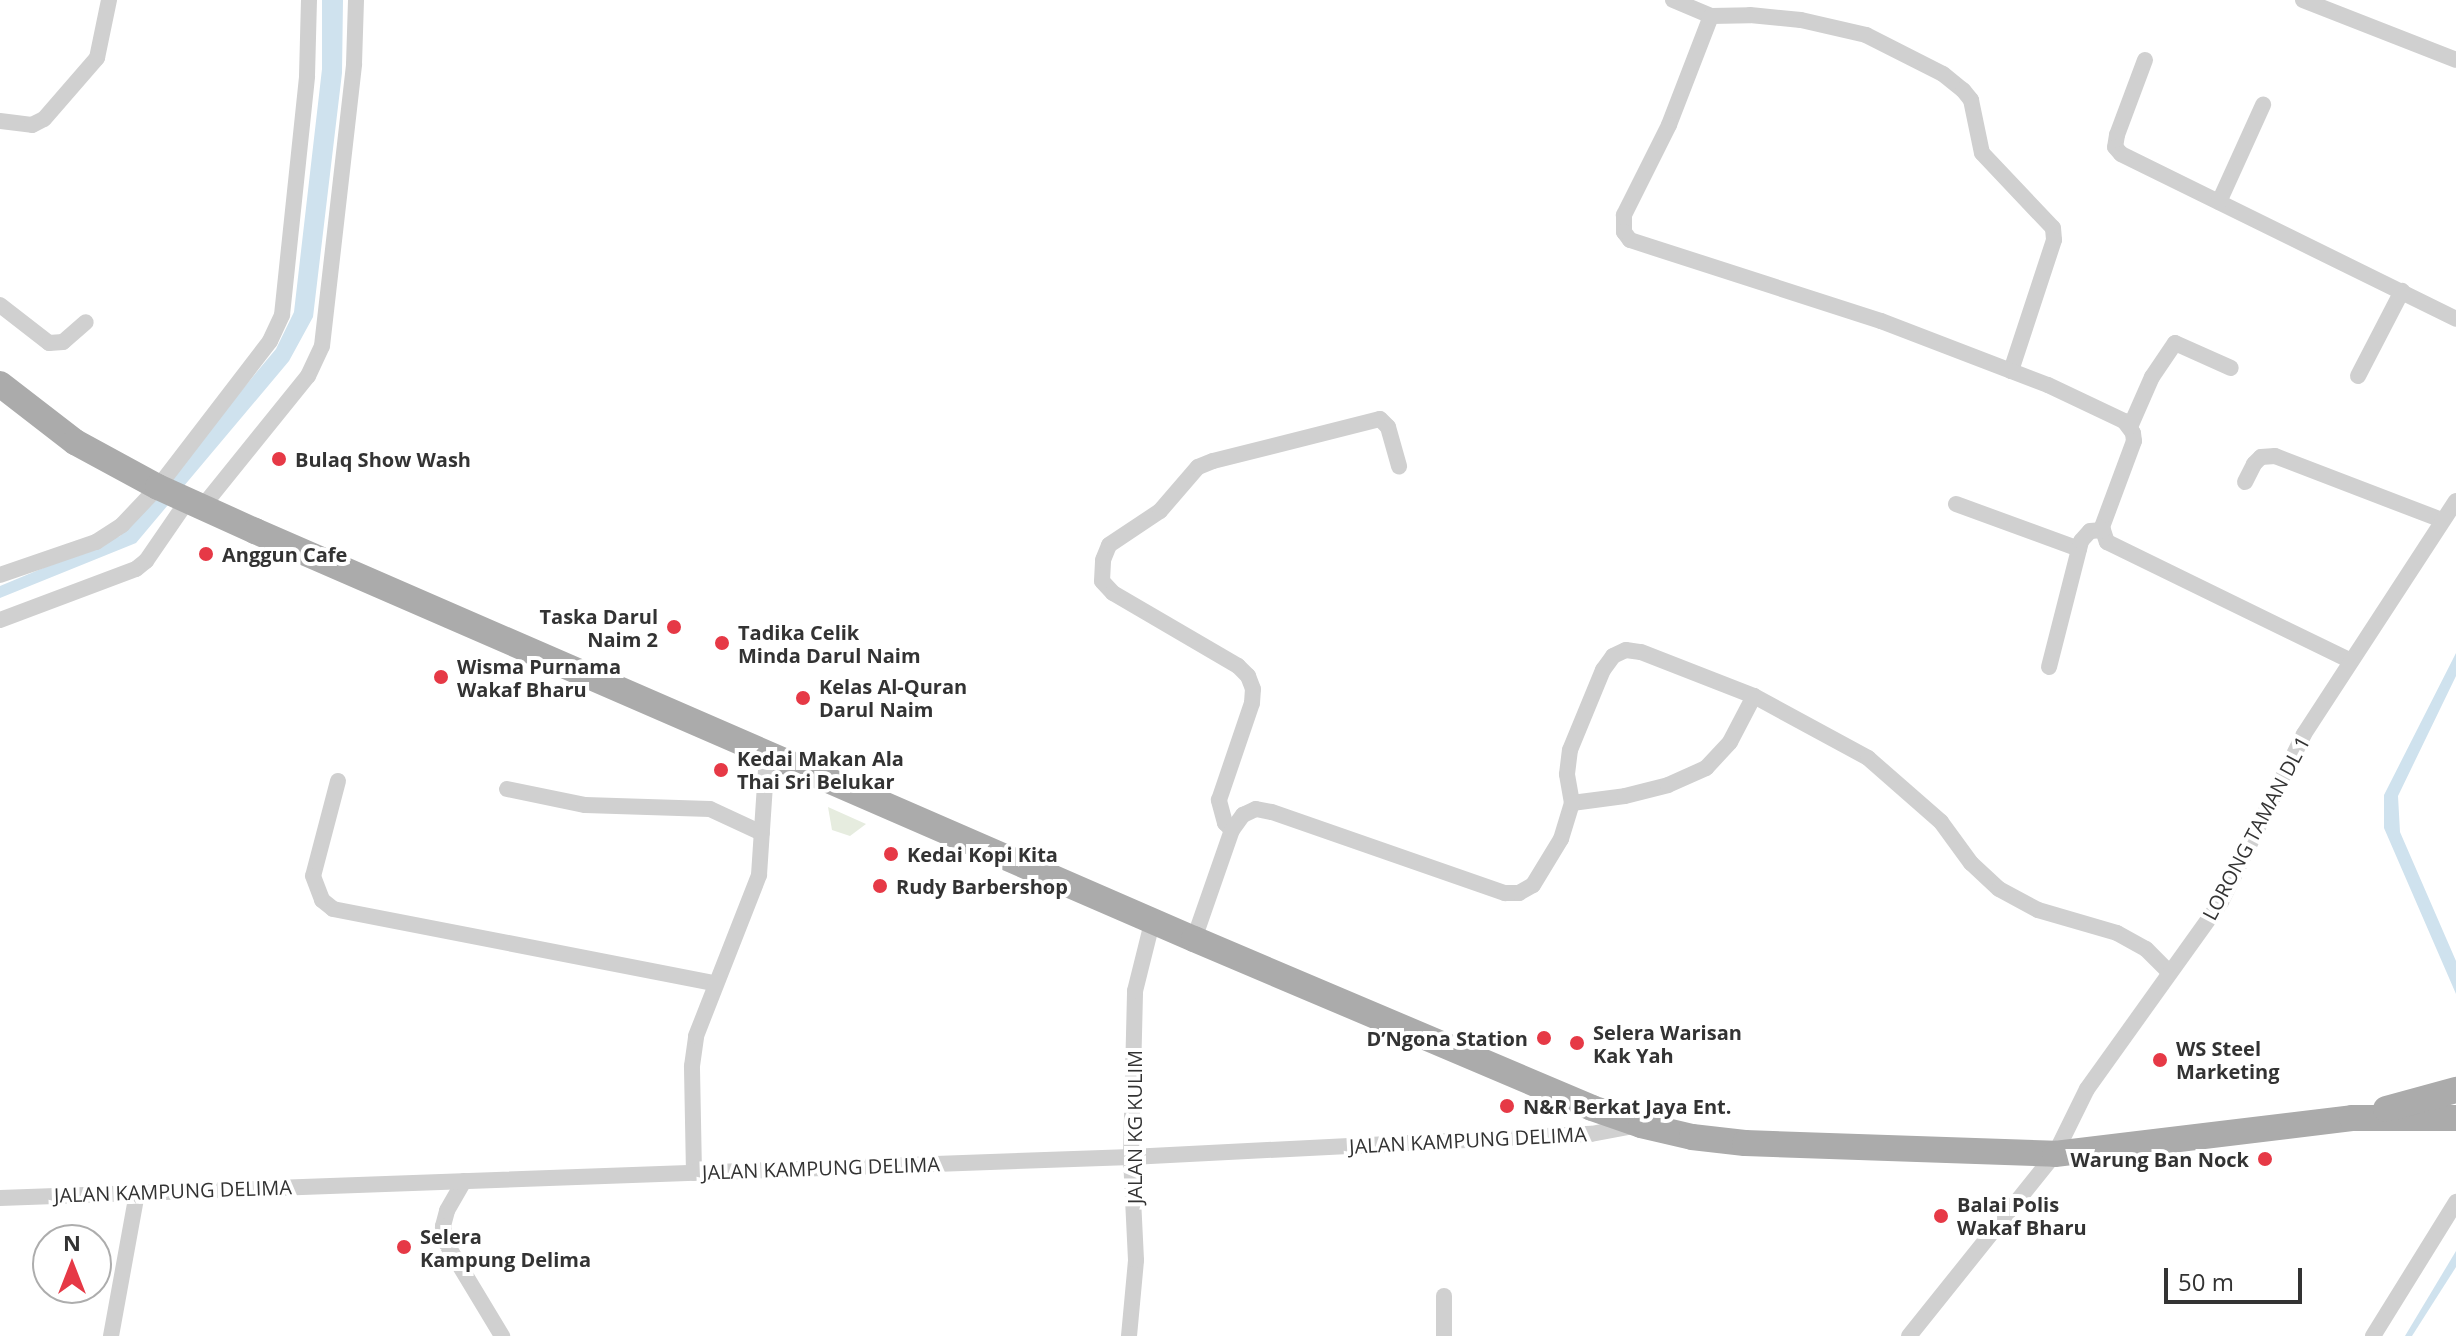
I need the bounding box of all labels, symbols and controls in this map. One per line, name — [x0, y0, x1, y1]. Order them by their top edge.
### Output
place label: Bulaq Show Wash — [295, 447, 471, 471]
marker: Bulaq Show Wash — [270, 450, 288, 468]
place label: Anggun Cafe — [222, 542, 347, 566]
marker: Anggun Cafe — [197, 545, 215, 563]
place label: Taska Darul Naim 2 — [540, 604, 658, 651]
marker: Taska Darul Naim 2 — [665, 618, 683, 636]
place label: Tadika Celik Minda Darul Naim — [738, 620, 921, 667]
marker: Tadika Celik Minda Darul Naim — [713, 634, 731, 652]
place label: Wisma Purnama Wakaf Bharu — [457, 654, 621, 701]
marker: Wisma Purnama Wakaf Bharu — [432, 668, 450, 686]
place label: Kelas Al-Quran Darul Naim — [819, 674, 967, 721]
marker: Kelas Al-Quran Darul Naim — [794, 689, 812, 707]
street label: LORONG TAMAN DL 1 — [2197, 732, 2315, 924]
place label: Kedai Makan Ala Thai Sri Belukar — [737, 746, 904, 793]
marker: Kedai Makan Ala Thai Sri Belukar — [712, 761, 730, 779]
place label: Kedai Kopi Kita — [907, 842, 1058, 866]
marker: Kedai Kopi Kita — [882, 845, 900, 863]
place label: Rudy Barbershop — [896, 874, 1068, 898]
marker: Rudy Barbershop — [871, 877, 889, 895]
place label: Selera Warisan Kak Yah — [1593, 1020, 1742, 1067]
place label: D’Ngona Station — [1366, 1026, 1528, 1050]
marker: D’Ngona Station — [1535, 1029, 1553, 1047]
marker: Selera Warisan Kak Yah — [1568, 1034, 1586, 1052]
place label: WS Steel Marketing — [2176, 1036, 2279, 1083]
street label: JALAN KG KULIM — [1122, 1050, 1146, 1204]
marker: WS Steel Marketing — [2151, 1051, 2169, 1069]
place label: N&R Berkat Jaya Ent. — [1523, 1094, 1731, 1118]
marker: N&R Berkat Jaya Ent. — [1498, 1097, 1516, 1115]
street label: JALAN KAMPUNG DELIMA — [1349, 1122, 1587, 1158]
place label: Warung Ban Nock — [2071, 1147, 2249, 1171]
marker: Warung Ban Nock — [2256, 1150, 2274, 1168]
street label: JALAN KAMPUNG DELIMA — [702, 1152, 940, 1184]
street label: JALAN KAMPUNG DELIMA — [54, 1175, 292, 1207]
place label: Balai Polis Wakaf Bharu — [1957, 1192, 2087, 1239]
marker: Balai Polis Wakaf Bharu — [1932, 1207, 1950, 1225]
north arrow — [32, 1224, 112, 1304]
place label: Selera Kampung Delima — [420, 1224, 591, 1271]
text: N — [63, 1227, 81, 1257]
marker: Selera Kampung Delima — [395, 1238, 413, 1256]
scale bar — [2168, 1252, 2306, 1302]
text: 50 m — [2178, 1265, 2234, 1298]

